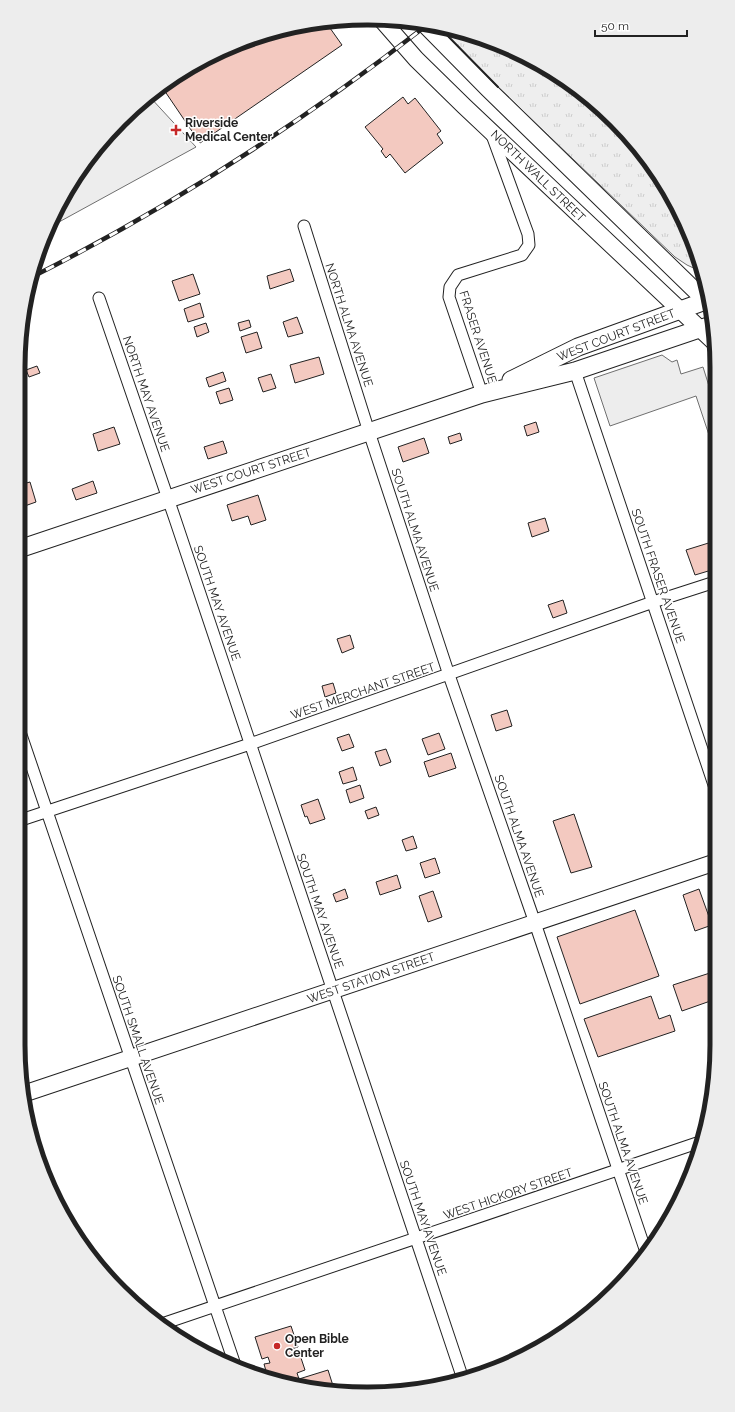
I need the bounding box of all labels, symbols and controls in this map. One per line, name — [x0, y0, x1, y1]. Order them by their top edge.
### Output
scale bar — [595, 12, 687, 38]
text: 50 m — [601, 19, 629, 33]
place label: Riverside Medical Center — [185, 116, 273, 144]
marker: Riverside Medical Center — [170, 124, 182, 136]
street label: NORTH WALL STREET — [488, 127, 589, 225]
street label: NORTH ALMA AVENUE — [322, 261, 376, 389]
street label: FRASER AVENUE — [456, 289, 500, 385]
street label: WEST COURT STREET — [555, 306, 678, 364]
street label: NORTH MAY AVENUE — [120, 334, 172, 454]
street label: WEST COURT STREET — [189, 445, 313, 497]
street label: SOUTH ALMA AVENUE — [388, 467, 442, 593]
street label: SOUTH FRASER AVENUE — [628, 507, 688, 645]
street label: SOUTH MAY AVENUE — [191, 544, 243, 662]
street label: WEST MERCHANT STREET — [289, 659, 438, 722]
street label: SOUTH ALMA AVENUE — [491, 773, 547, 899]
street label: SOUTH MAY AVENUE — [294, 852, 346, 970]
street label: WEST STATION STREET — [305, 949, 437, 1006]
street label: SOUTH SMALL AVENUE — [109, 974, 167, 1106]
street label: SOUTH ALMA AVENUE — [595, 1080, 651, 1206]
street label: SOUTH MAY AVENUE — [397, 1159, 449, 1277]
street label: WEST HICKORY STREET — [442, 1165, 575, 1223]
place label: Open Bible Center — [285, 1332, 349, 1360]
marker: Open Bible Center — [272, 1341, 282, 1351]

